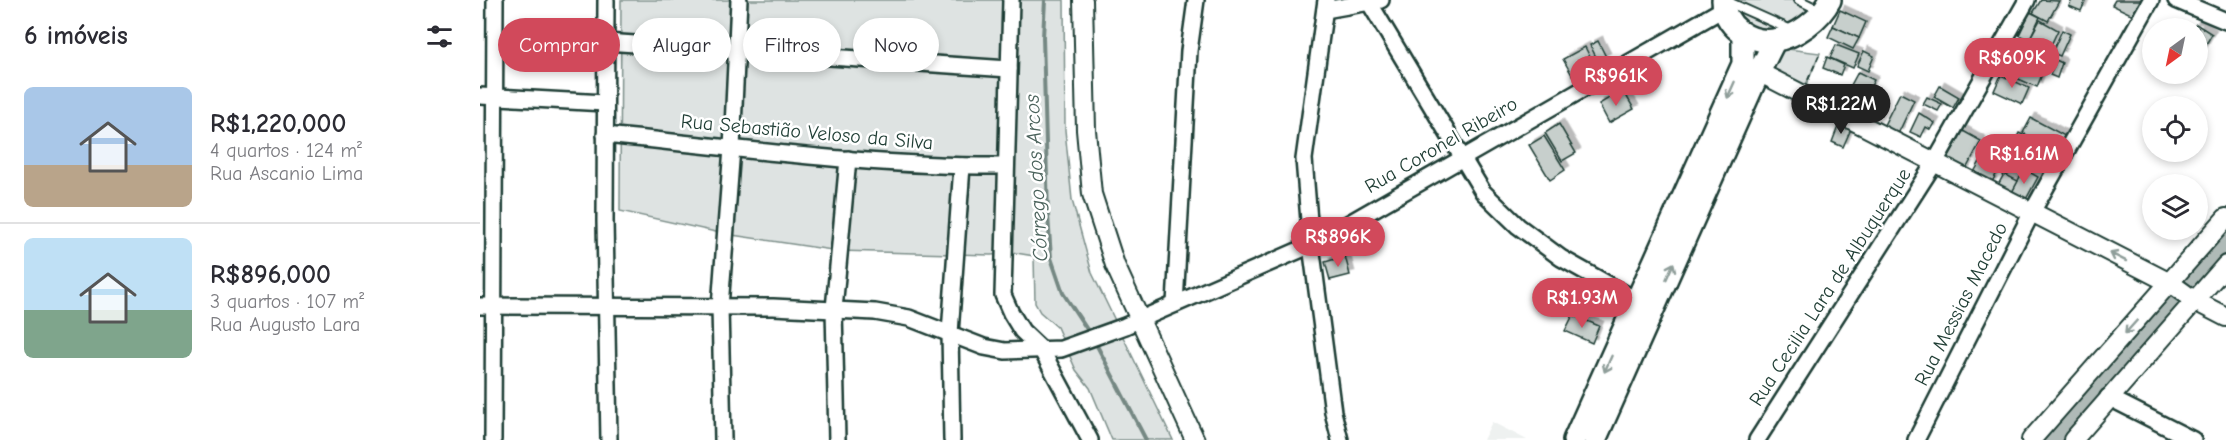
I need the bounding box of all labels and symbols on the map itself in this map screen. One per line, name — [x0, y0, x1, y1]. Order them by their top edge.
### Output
north arrow — [2142, 18, 2208, 84]
pin: R$609K — [1963, 38, 2061, 89]
pin: R$961K — [1567, 56, 1665, 107]
one-way arrow — [1725, 80, 1736, 98]
pin: R$1.22M — [1786, 84, 1896, 135]
street label: Rua Coronel Ribeiro — [1361, 92, 1521, 198]
water label: Córrego dos Arcos — [1020, 93, 1052, 262]
street label: Rua Sebastião Veloso da Silva — [680, 110, 934, 154]
pin: R$1.61M — [1969, 134, 2079, 185]
street label: Rua Cecilia Lara de Albuquerque — [1744, 164, 1916, 410]
pin: R$896K — [1289, 217, 1387, 268]
street label: Rua Messias Macedo — [1910, 218, 2012, 390]
one-way arrow — [2109, 250, 2127, 262]
one-way arrow — [1664, 263, 1676, 281]
pin: R$1.93M — [1527, 278, 1637, 329]
one-way arrow — [2124, 319, 2138, 334]
one-way arrow — [1602, 354, 1614, 372]

